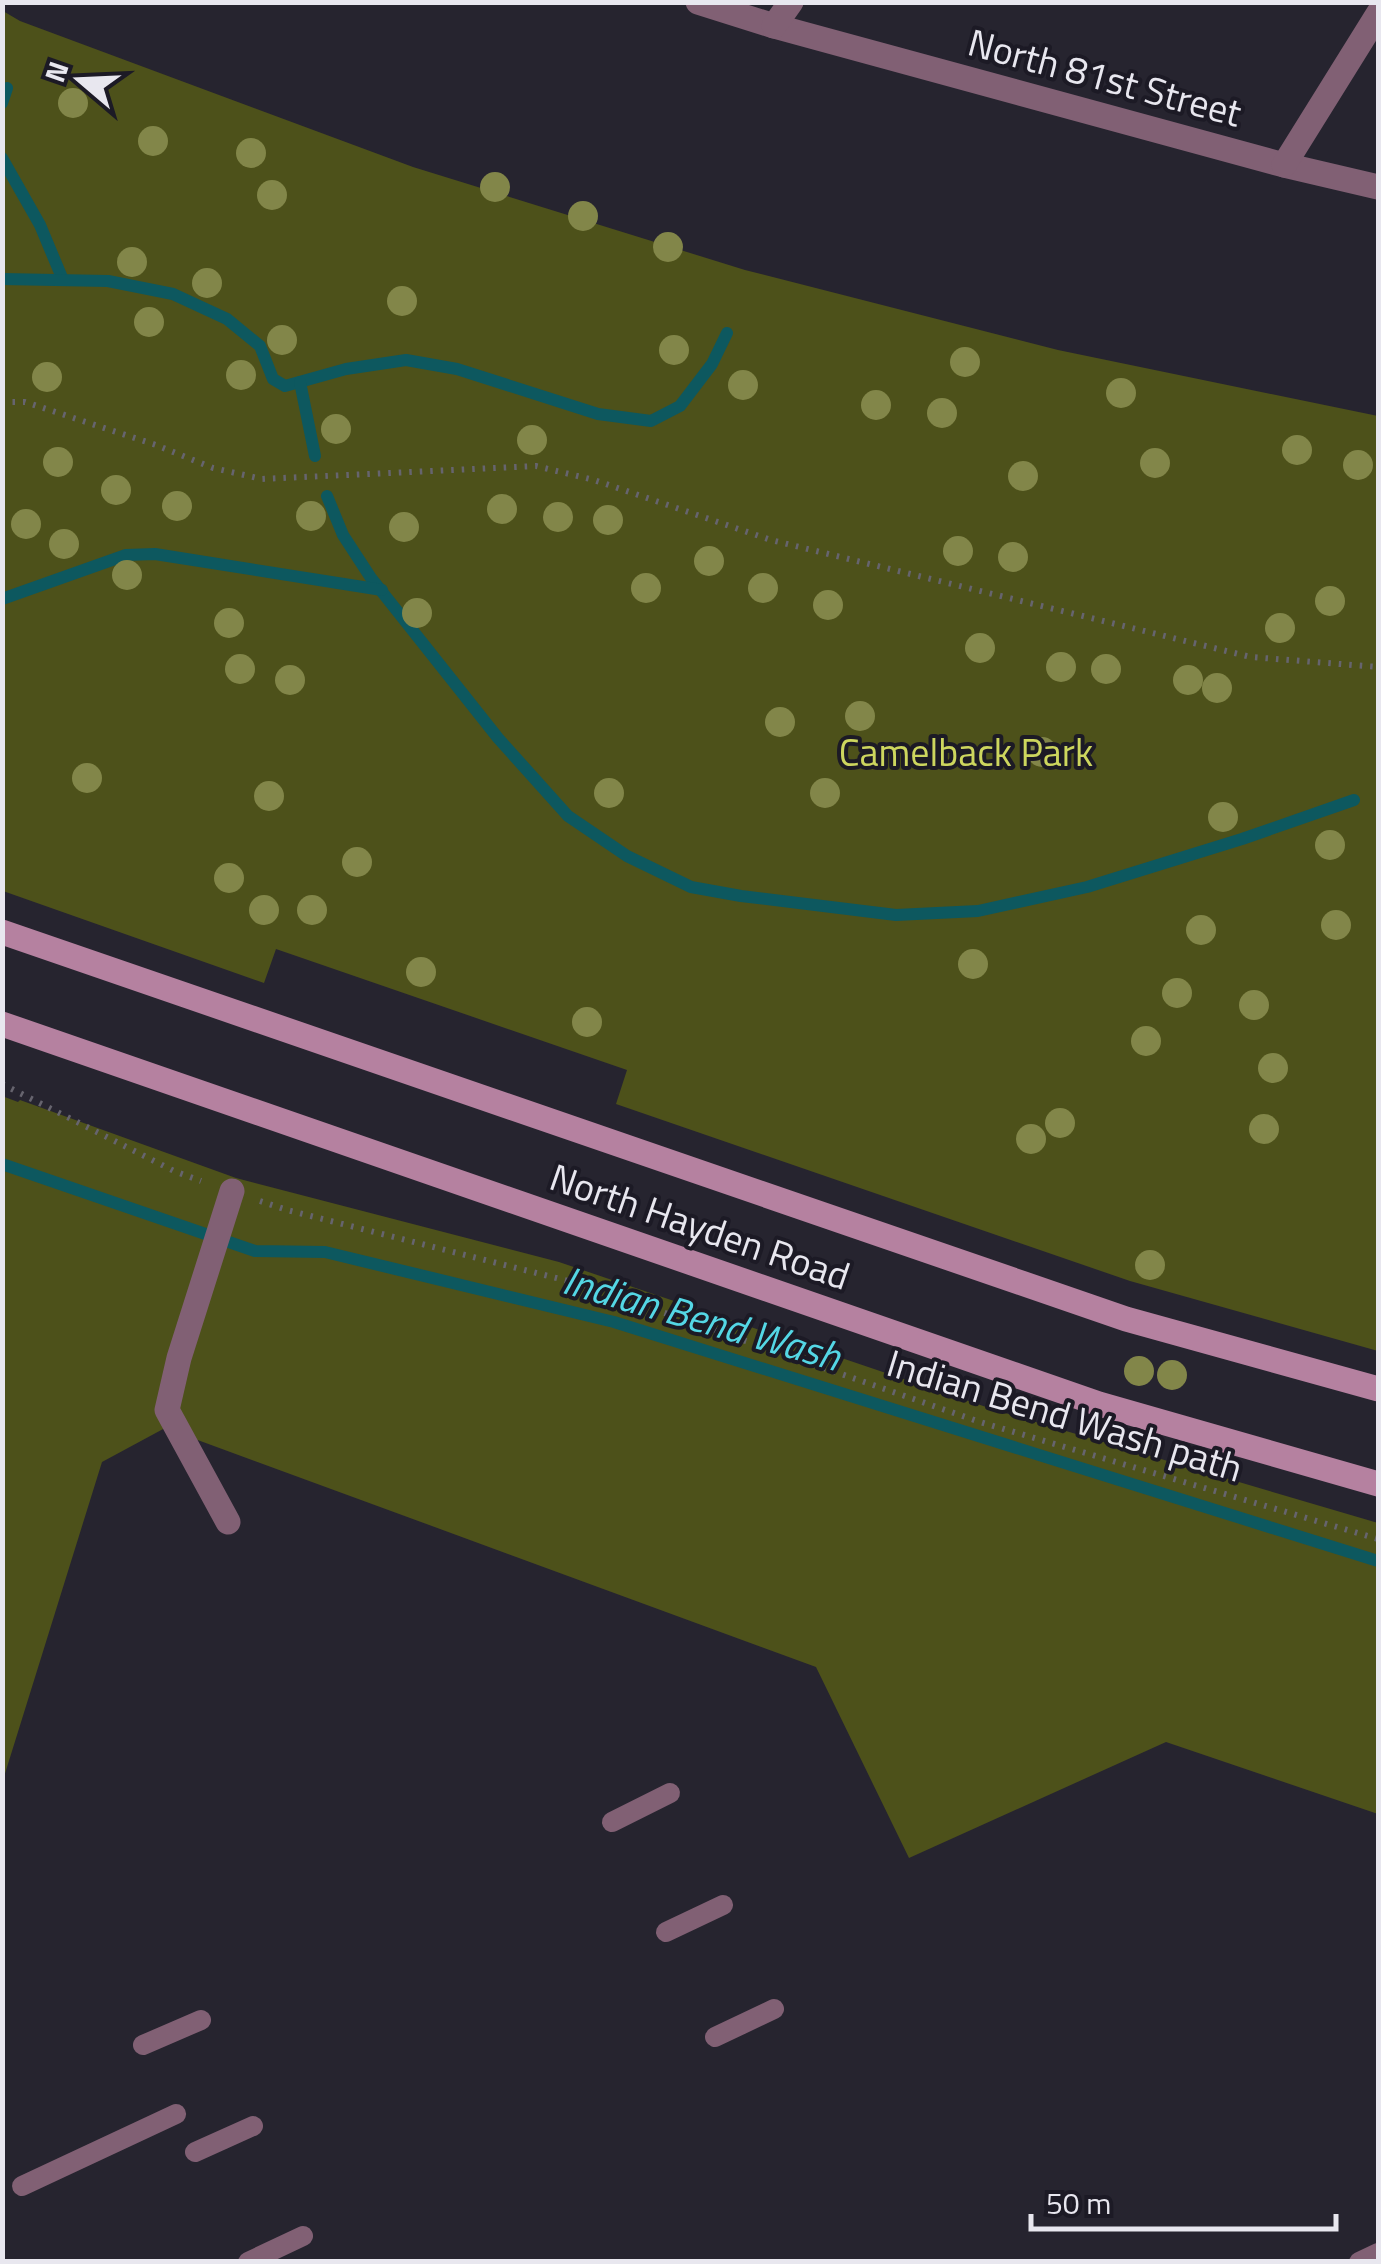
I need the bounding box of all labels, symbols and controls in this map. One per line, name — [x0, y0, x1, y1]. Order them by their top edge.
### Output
street label: North 81st Street — [962, 13, 1248, 141]
north arrow — [30, 30, 130, 130]
text: N — [32, 56, 79, 88]
park label: Camelback Park — [839, 723, 1093, 781]
street label: North Hayden Road — [542, 1148, 858, 1304]
water label: Indian Bend Wash — [556, 1249, 849, 1387]
street label: Indian Bend Wash path — [880, 1333, 1250, 1497]
scale bar — [1031, 2169, 1336, 2231]
text: 50 m — [1046, 2180, 1111, 2226]

